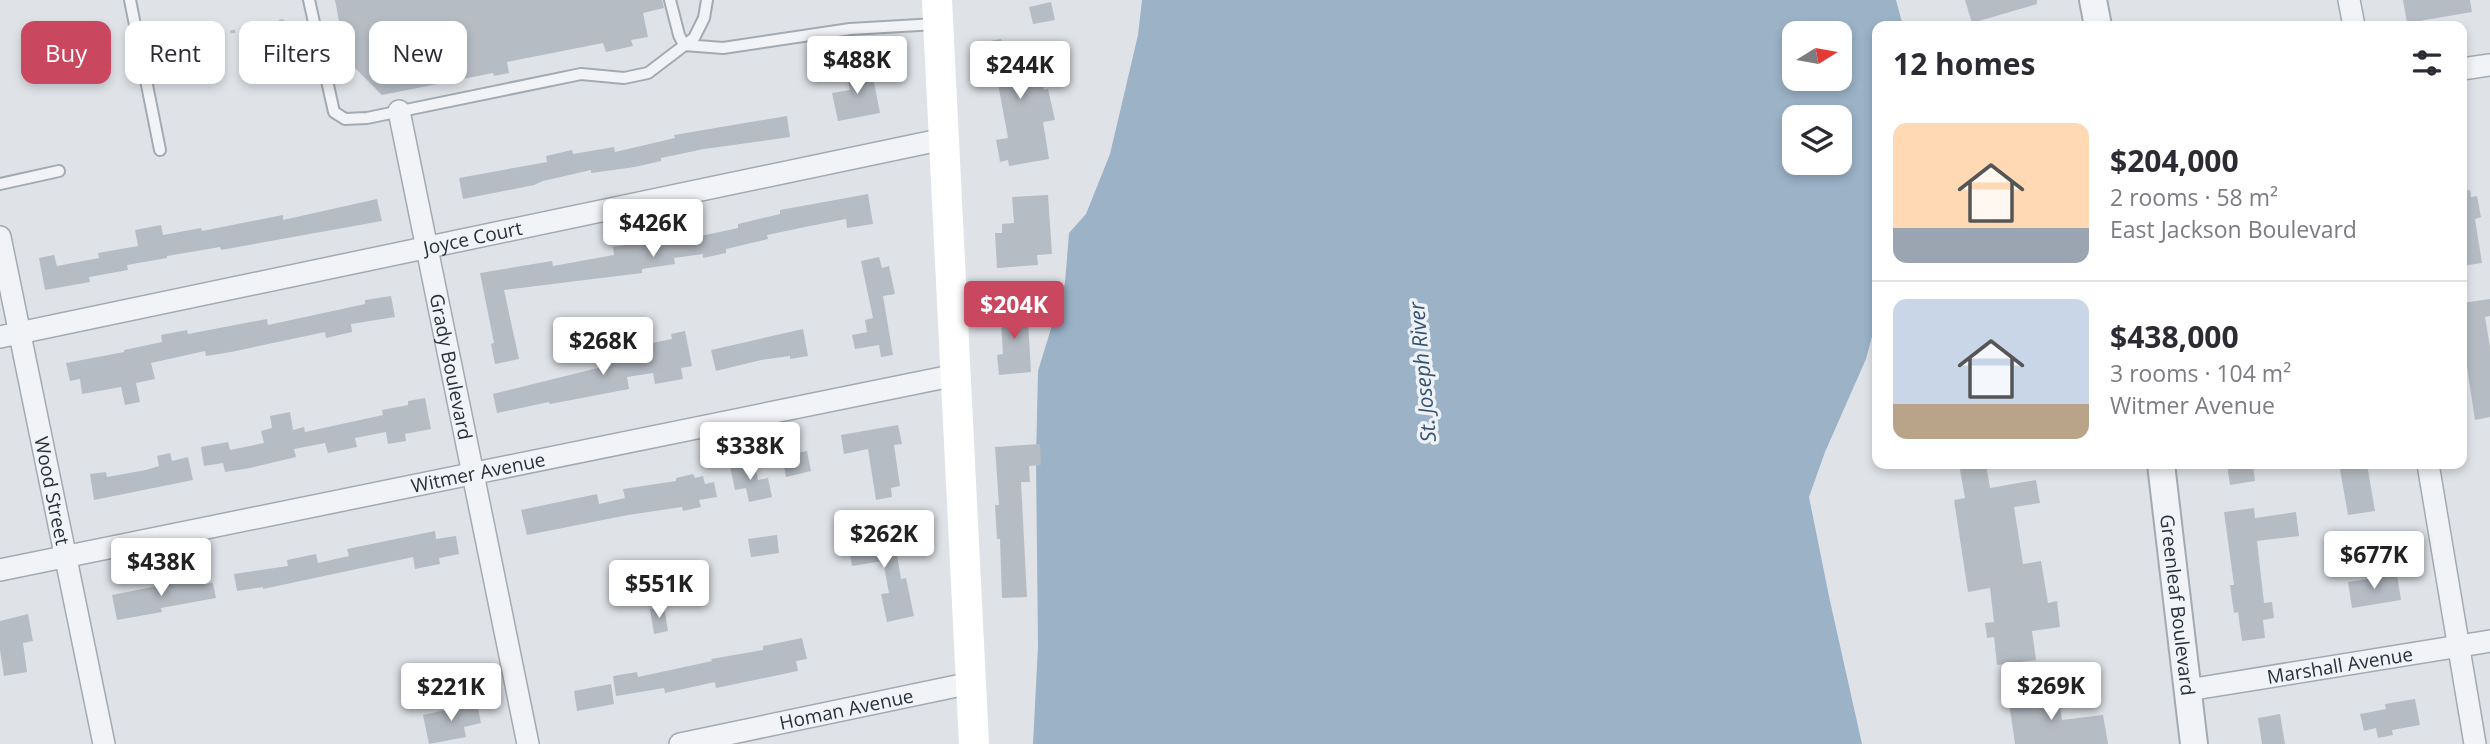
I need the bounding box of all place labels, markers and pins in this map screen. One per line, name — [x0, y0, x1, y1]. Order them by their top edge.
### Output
pin: $488K — [808, 36, 906, 96]
pin: $244K — [971, 42, 1069, 101]
pin: $426K — [604, 200, 702, 259]
pin: $204K — [965, 282, 1063, 341]
pin: $268K — [554, 318, 652, 377]
pin: $338K — [701, 422, 799, 482]
pin: $262K — [835, 510, 933, 570]
pin: $677K — [2325, 532, 2423, 591]
pin: $438K — [112, 538, 210, 598]
pin: $551K — [610, 560, 708, 620]
pin: $269K — [2002, 662, 2100, 722]
pin: $221K — [402, 664, 500, 723]

